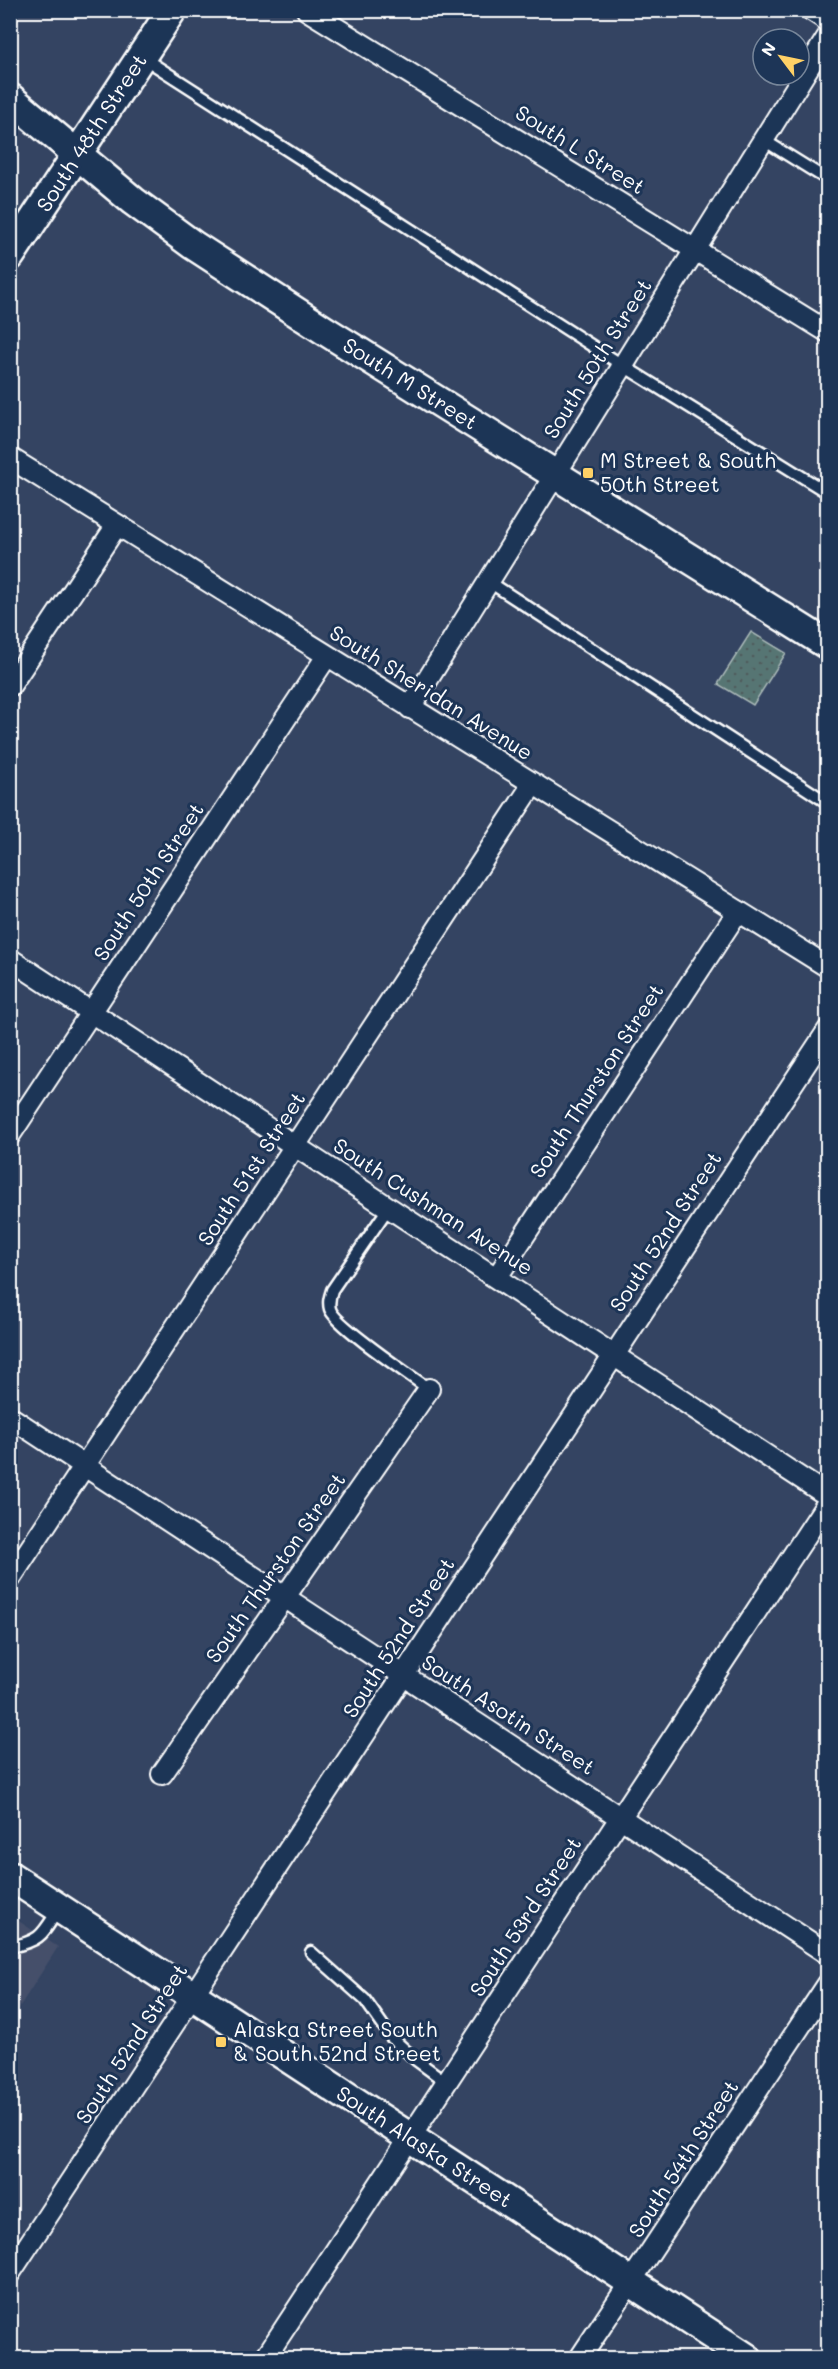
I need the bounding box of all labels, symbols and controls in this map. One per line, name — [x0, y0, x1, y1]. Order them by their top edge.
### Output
north arrow — [751, 27, 811, 87]
text: N — [756, 38, 780, 60]
street label: South 48th Street — [30, 48, 152, 216]
street label: South L Street — [511, 98, 651, 199]
street label: South 50th Street — [537, 273, 657, 443]
street label: South M Street — [338, 331, 483, 435]
place label: M Street & South 50th Street — [600, 446, 776, 497]
marker: M Street & South 50th Street — [581, 466, 595, 480]
street label: South Sheridan Avenue — [325, 618, 538, 765]
street label: South 50th Street — [86, 797, 209, 965]
street label: South Thurston Street — [523, 978, 669, 1182]
street label: South 51st Street — [191, 1086, 311, 1250]
street label: South Cushman Avenue — [329, 1131, 539, 1280]
street label: South 52nd Street — [603, 1146, 727, 1317]
street label: South Thurston Street — [199, 1467, 351, 1668]
street label: South 52nd Street — [336, 1552, 460, 1723]
street label: South Asotin Street — [417, 1648, 601, 1780]
street label: South 53rd Street — [463, 1831, 587, 2001]
street label: South 52nd Street — [69, 1958, 193, 2129]
place label: Alaska Street South & South 52nd Street — [233, 2015, 441, 2066]
marker: Alaska Street South & South 52nd Street — [214, 2035, 228, 2049]
street label: South 54th Street — [622, 2074, 744, 2242]
street label: South Alaska Street — [332, 2079, 518, 2213]

